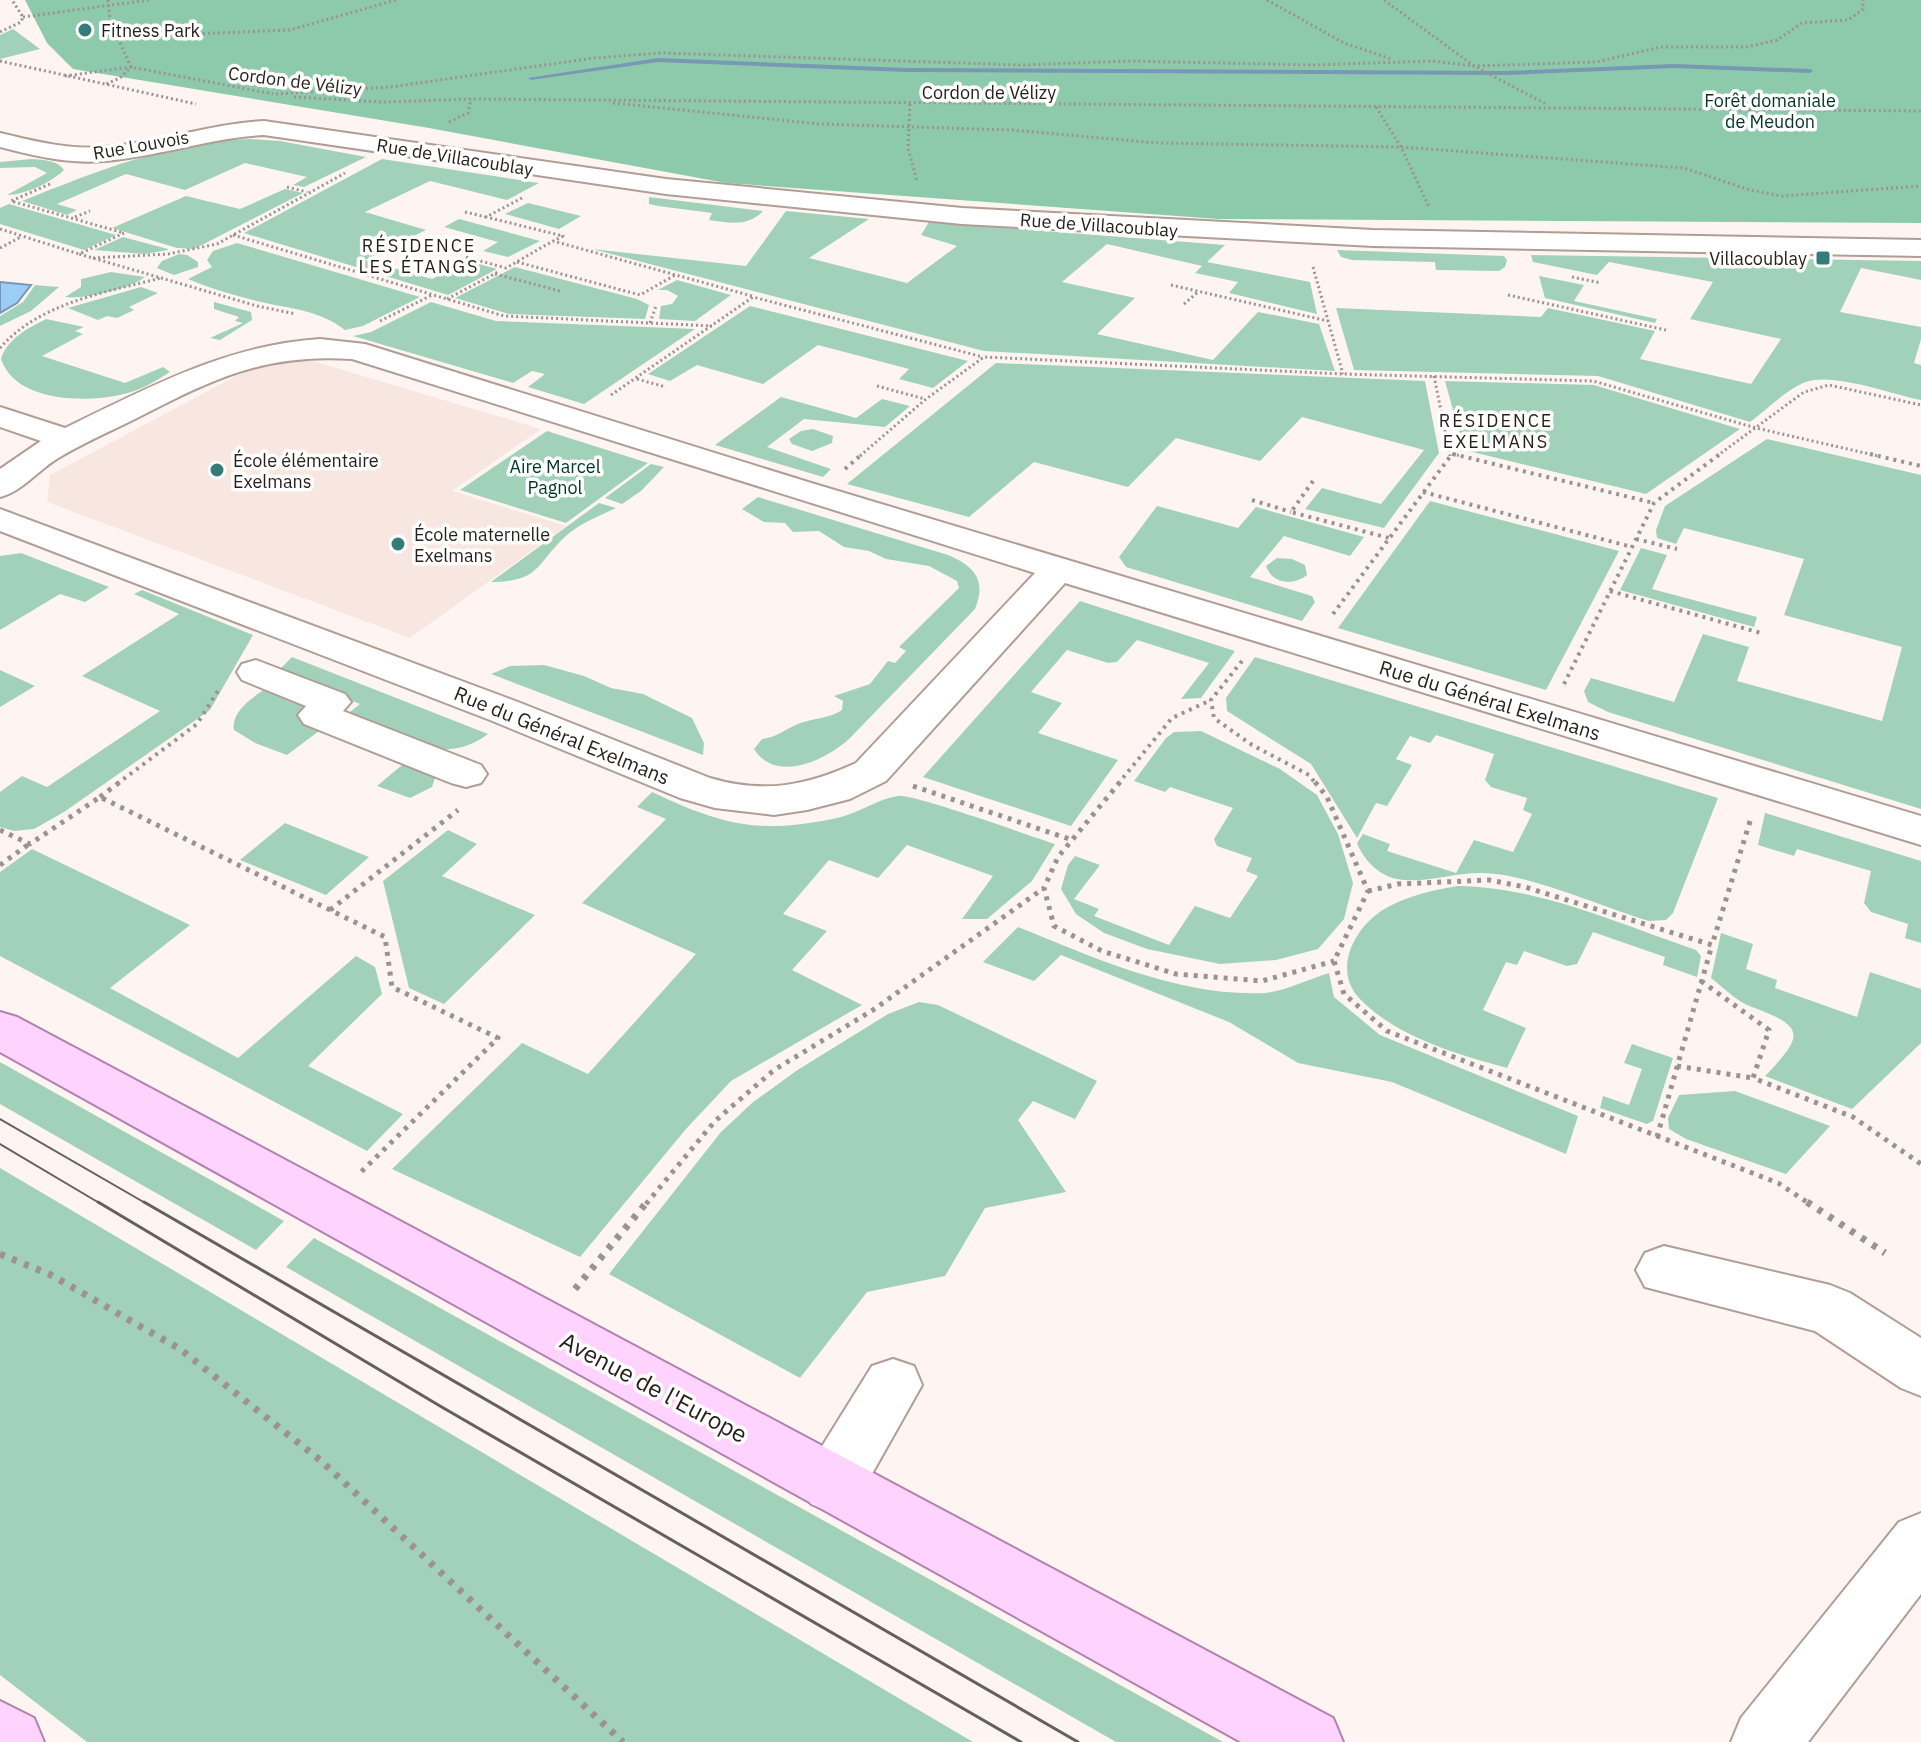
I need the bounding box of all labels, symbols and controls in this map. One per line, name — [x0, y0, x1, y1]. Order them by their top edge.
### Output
place label: Fitness Park — [101, 19, 201, 42]
marker: Fitness Park — [76, 21, 94, 39]
street label: Cordon de Vélizy — [227, 61, 363, 101]
street label: Cordon de Vélizy — [922, 81, 1056, 104]
park label: Forêt domaniale de Meudon — [1704, 89, 1836, 133]
street label: Rue Louvois — [91, 125, 191, 165]
street label: Rue de Villacoublay — [375, 133, 535, 181]
street label: Rue de Villacoublay — [1019, 208, 1179, 242]
district label: RÉSIDENCE LES ÉTANGS — [358, 234, 480, 278]
place label: Villacoublay — [1709, 247, 1807, 270]
marker: Villacoublay — [1814, 249, 1832, 267]
district label: RÉSIDENCE EXELMANS — [1439, 409, 1553, 453]
place label: École élémentaire Exelmans — [233, 449, 379, 493]
park label: Aire Marcel Pagnol — [509, 455, 601, 499]
marker: École élémentaire Exelmans — [208, 461, 226, 479]
place label: École maternelle Exelmans — [414, 523, 550, 567]
marker: École maternelle Exelmans — [389, 535, 407, 553]
street label: Rue du Général Exelmans — [1376, 653, 1604, 747]
street label: Rue du Général Exelmans — [450, 679, 674, 791]
street label: Avenue de l'Europe — [555, 1324, 753, 1450]

